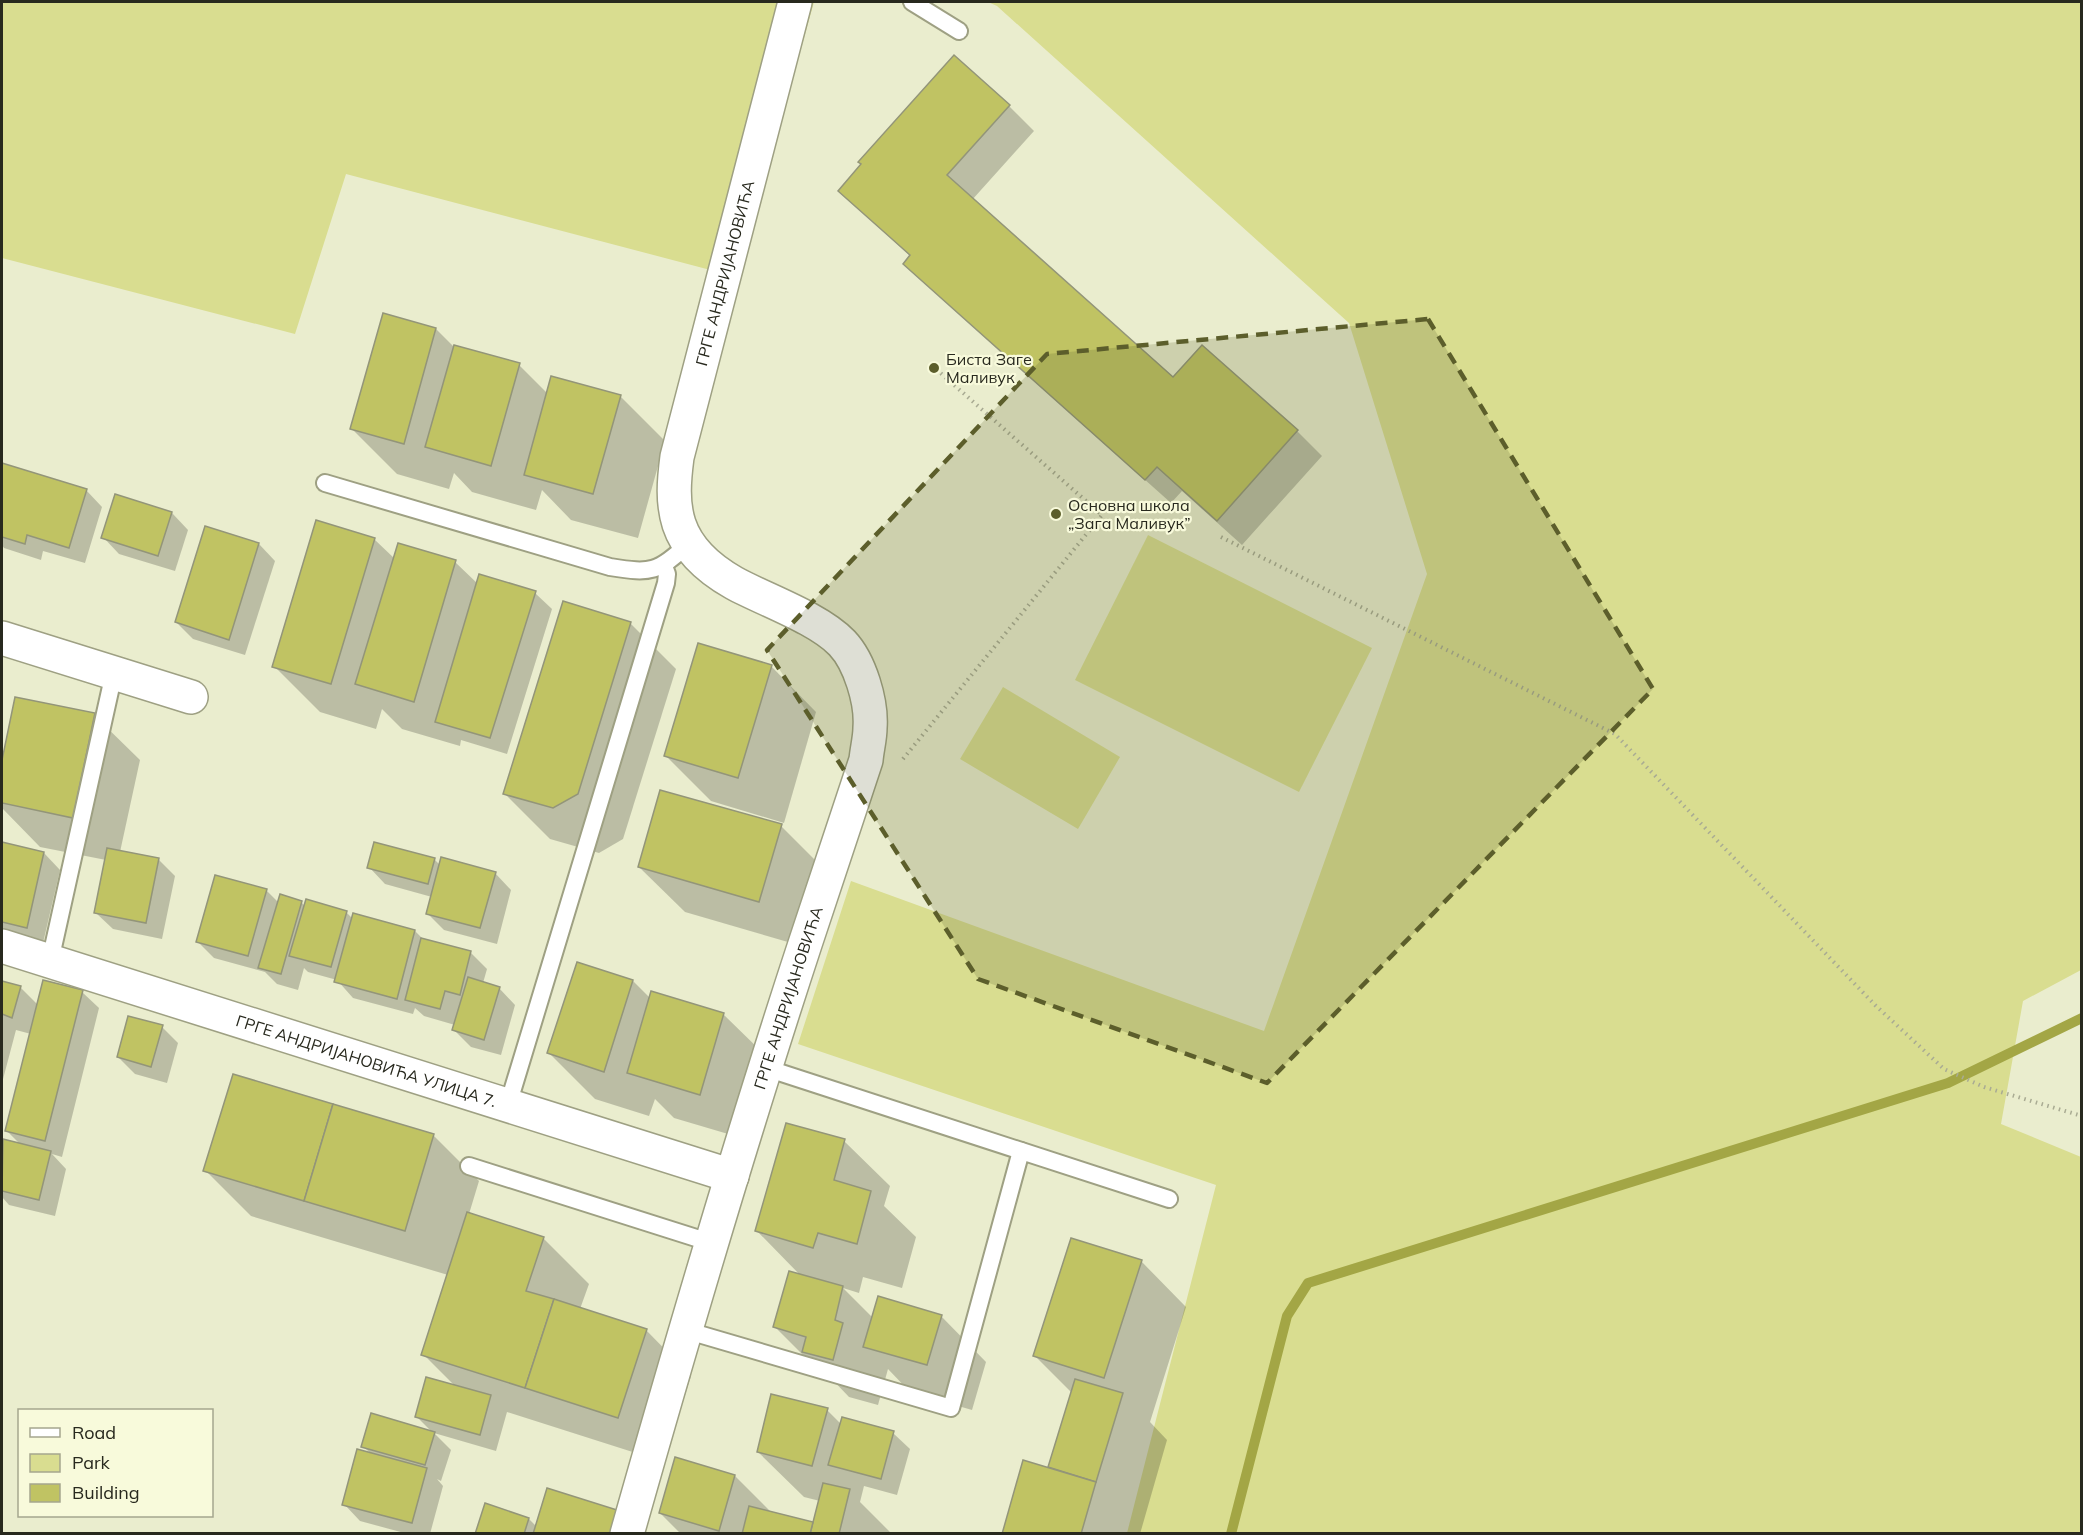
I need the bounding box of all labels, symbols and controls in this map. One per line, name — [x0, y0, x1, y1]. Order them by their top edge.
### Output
street label: ГРГЕ АНДРИЈАНОВИЋА — [691, 178, 758, 368]
place label: Биста Заге Маливук — [946, 349, 1032, 387]
marker: Биста Заге Маливук — [927, 361, 941, 375]
place label: Основна школа „Зага Маливук” — [1068, 495, 1191, 533]
marker: Основна школа „Зага Маливук” — [1049, 507, 1063, 521]
street label: ГРГЕ АНДРИЈАНОВИЋА — [749, 903, 827, 1092]
street label: ГРГЕ АНДРИЈАНОВИЋА УЛИЦА 7. — [234, 1010, 499, 1111]
legend — [18, 1409, 213, 1517]
text: Road — [72, 1421, 116, 1444]
text: Park — [72, 1451, 111, 1474]
text: Building — [72, 1481, 140, 1504]

